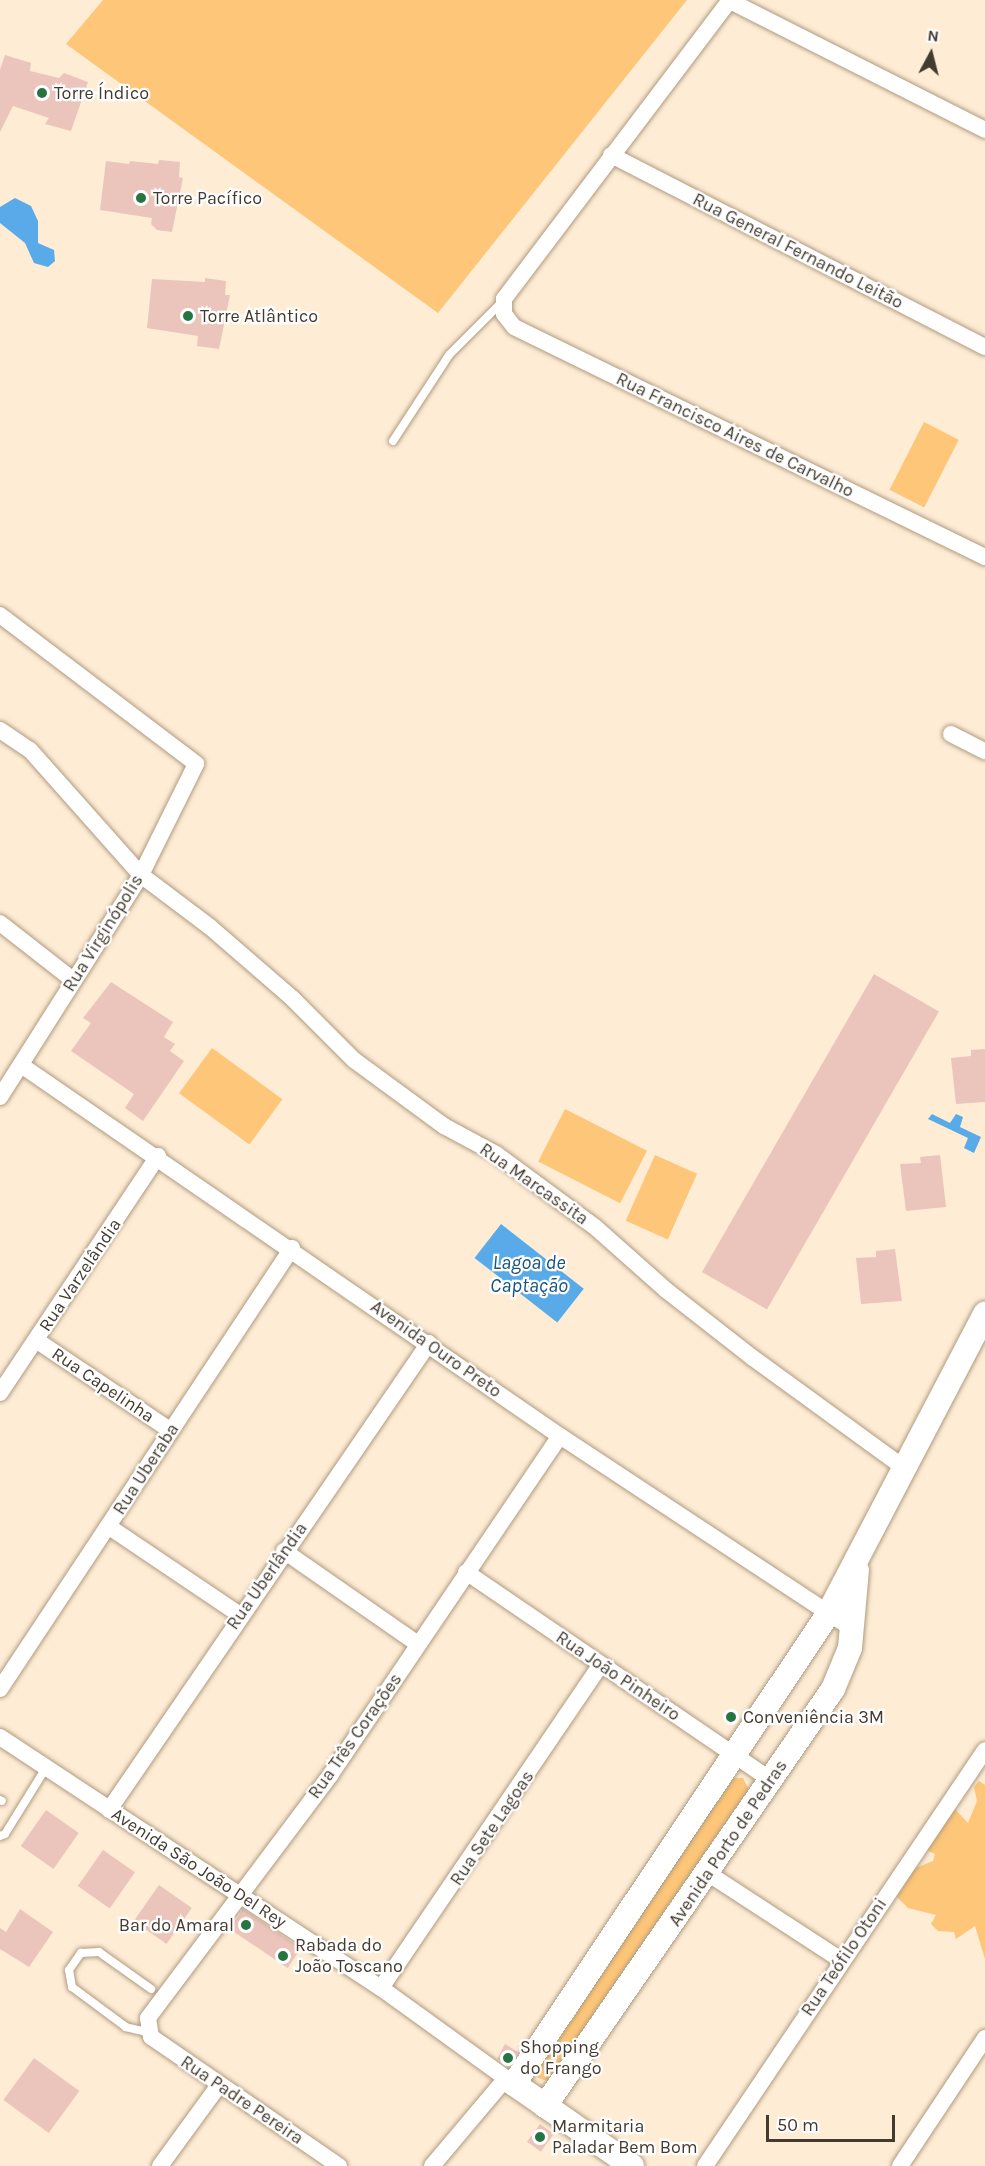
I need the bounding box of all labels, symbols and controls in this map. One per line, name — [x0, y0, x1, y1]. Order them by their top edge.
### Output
north arrow — [901, 24, 961, 84]
text: N — [926, 26, 940, 46]
place label: Torre Índico — [54, 82, 149, 104]
marker: Torre Índico — [35, 86, 49, 100]
place label: Torre Pacífico — [153, 187, 262, 209]
street label: Rua General Fernando Leitão — [689, 188, 907, 314]
marker: Torre Pacífico — [134, 191, 148, 205]
place label: Torre Atlântico — [200, 305, 318, 327]
marker: Torre Atlântico — [181, 309, 195, 323]
street label: Rua Francisco Aires de Carvalho — [613, 368, 857, 502]
street label: Rua Virginópolis — [58, 870, 148, 996]
street label: Rua Marcassita — [475, 1138, 593, 1230]
street label: Rua Varzelândia — [34, 1214, 126, 1336]
water label: Lagoa de Captação — [490, 1250, 568, 1297]
street label: Avenida Ouro Preto — [366, 1296, 506, 1402]
street label: Rua Capelinha — [48, 1343, 158, 1427]
street label: Rua Uberaba — [108, 1419, 184, 1519]
street label: Rua Uberlândia — [222, 1518, 312, 1634]
street label: Rua João Pinheiro — [552, 1626, 684, 1726]
street label: Rua Três Corações — [304, 1669, 406, 1803]
place label: Conveniência 3M — [743, 1706, 884, 1728]
marker: Conveniência 3M — [724, 1710, 738, 1724]
street label: Avenida Porto de Pedras — [664, 1756, 792, 1930]
street label: Rua Sete Lagoas — [446, 1766, 538, 1890]
street label: Avenida São João Del Rey — [107, 1803, 291, 1933]
street label: Rua Teófilo Otoni — [796, 1894, 892, 2020]
place label: Bar do Amaral — [119, 1914, 234, 1936]
marker: Bar do Amaral — [239, 1918, 253, 1932]
place label: Rabada do João Toscano — [295, 1935, 403, 1978]
marker: Rabada do João Toscano — [276, 1949, 290, 1963]
place label: Shopping do Frango — [520, 2037, 601, 2080]
street label: Rua Padre Pereira — [177, 2051, 307, 2149]
marker: Shopping do Frango — [501, 2051, 515, 2065]
scale bar — [769, 2103, 898, 2141]
text: 50 m — [777, 2114, 819, 2136]
place label: Marmitaria Paladar Bem Bom — [552, 2116, 698, 2158]
marker: Marmitaria Paladar Bem Bom — [533, 2130, 547, 2144]

